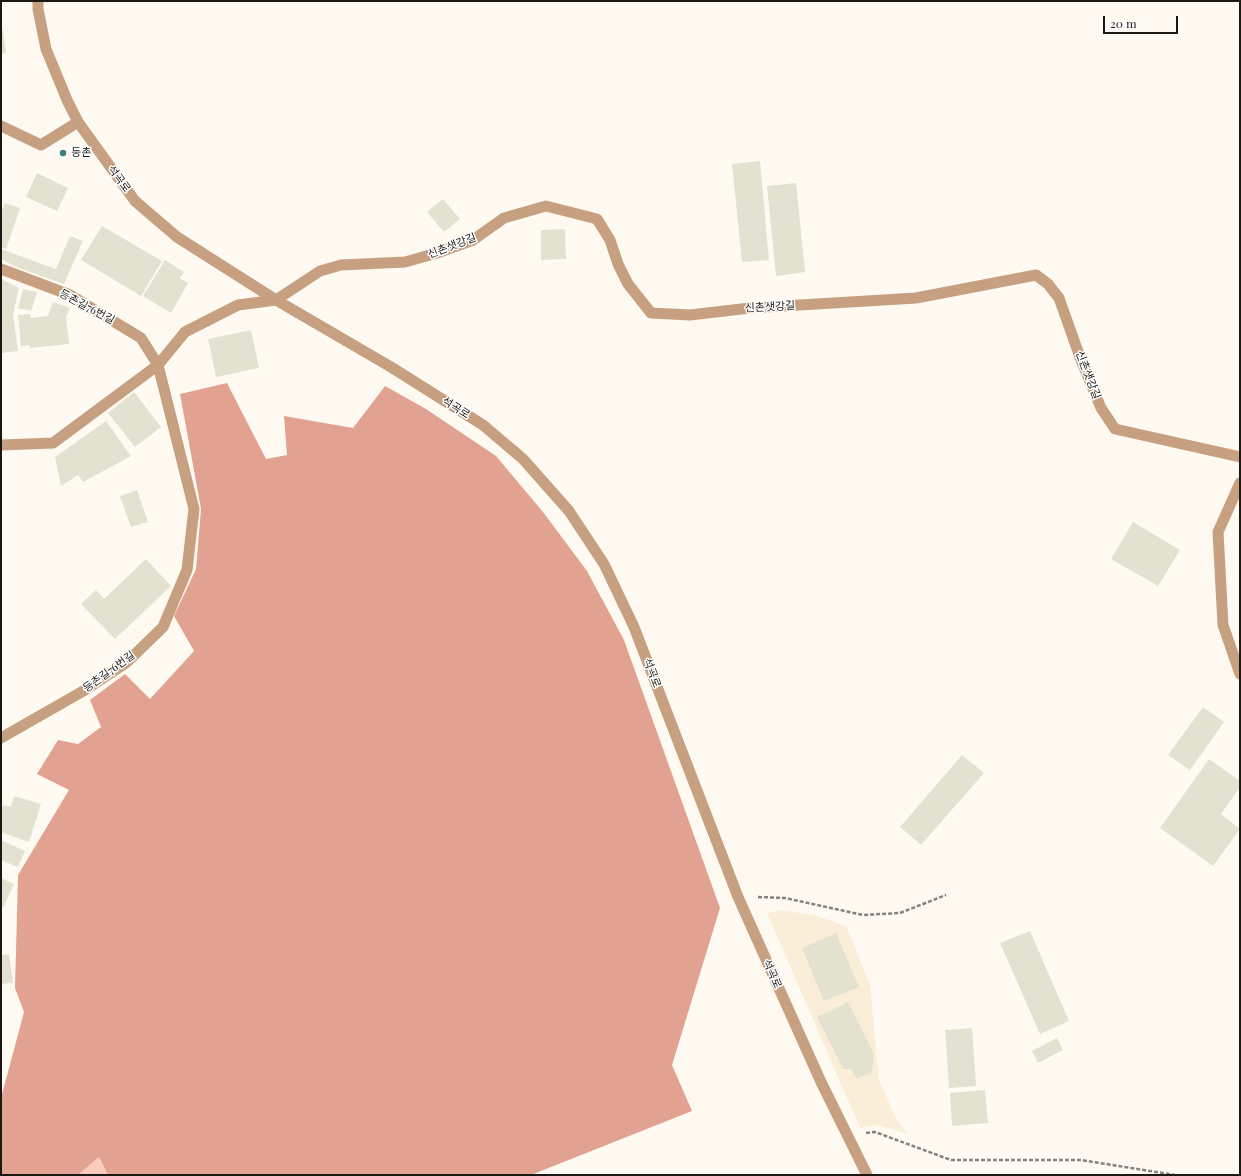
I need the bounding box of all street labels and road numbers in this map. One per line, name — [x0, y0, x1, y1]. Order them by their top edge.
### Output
street label: 석곡로 — [105, 163, 133, 195]
street label: 신촌샛강길 — [426, 231, 478, 261]
street label: 등촌길76번길 — [57, 287, 117, 327]
street label: 신촌샛강길 — [744, 299, 796, 315]
street label: 신촌샛강길 — [1073, 349, 1103, 401]
street label: 석곡로 — [440, 394, 472, 422]
street label: 등촌길76번길 — [81, 649, 137, 695]
street label: 석곡로 — [640, 656, 664, 690]
street label: 석곡로 — [760, 957, 784, 991]

